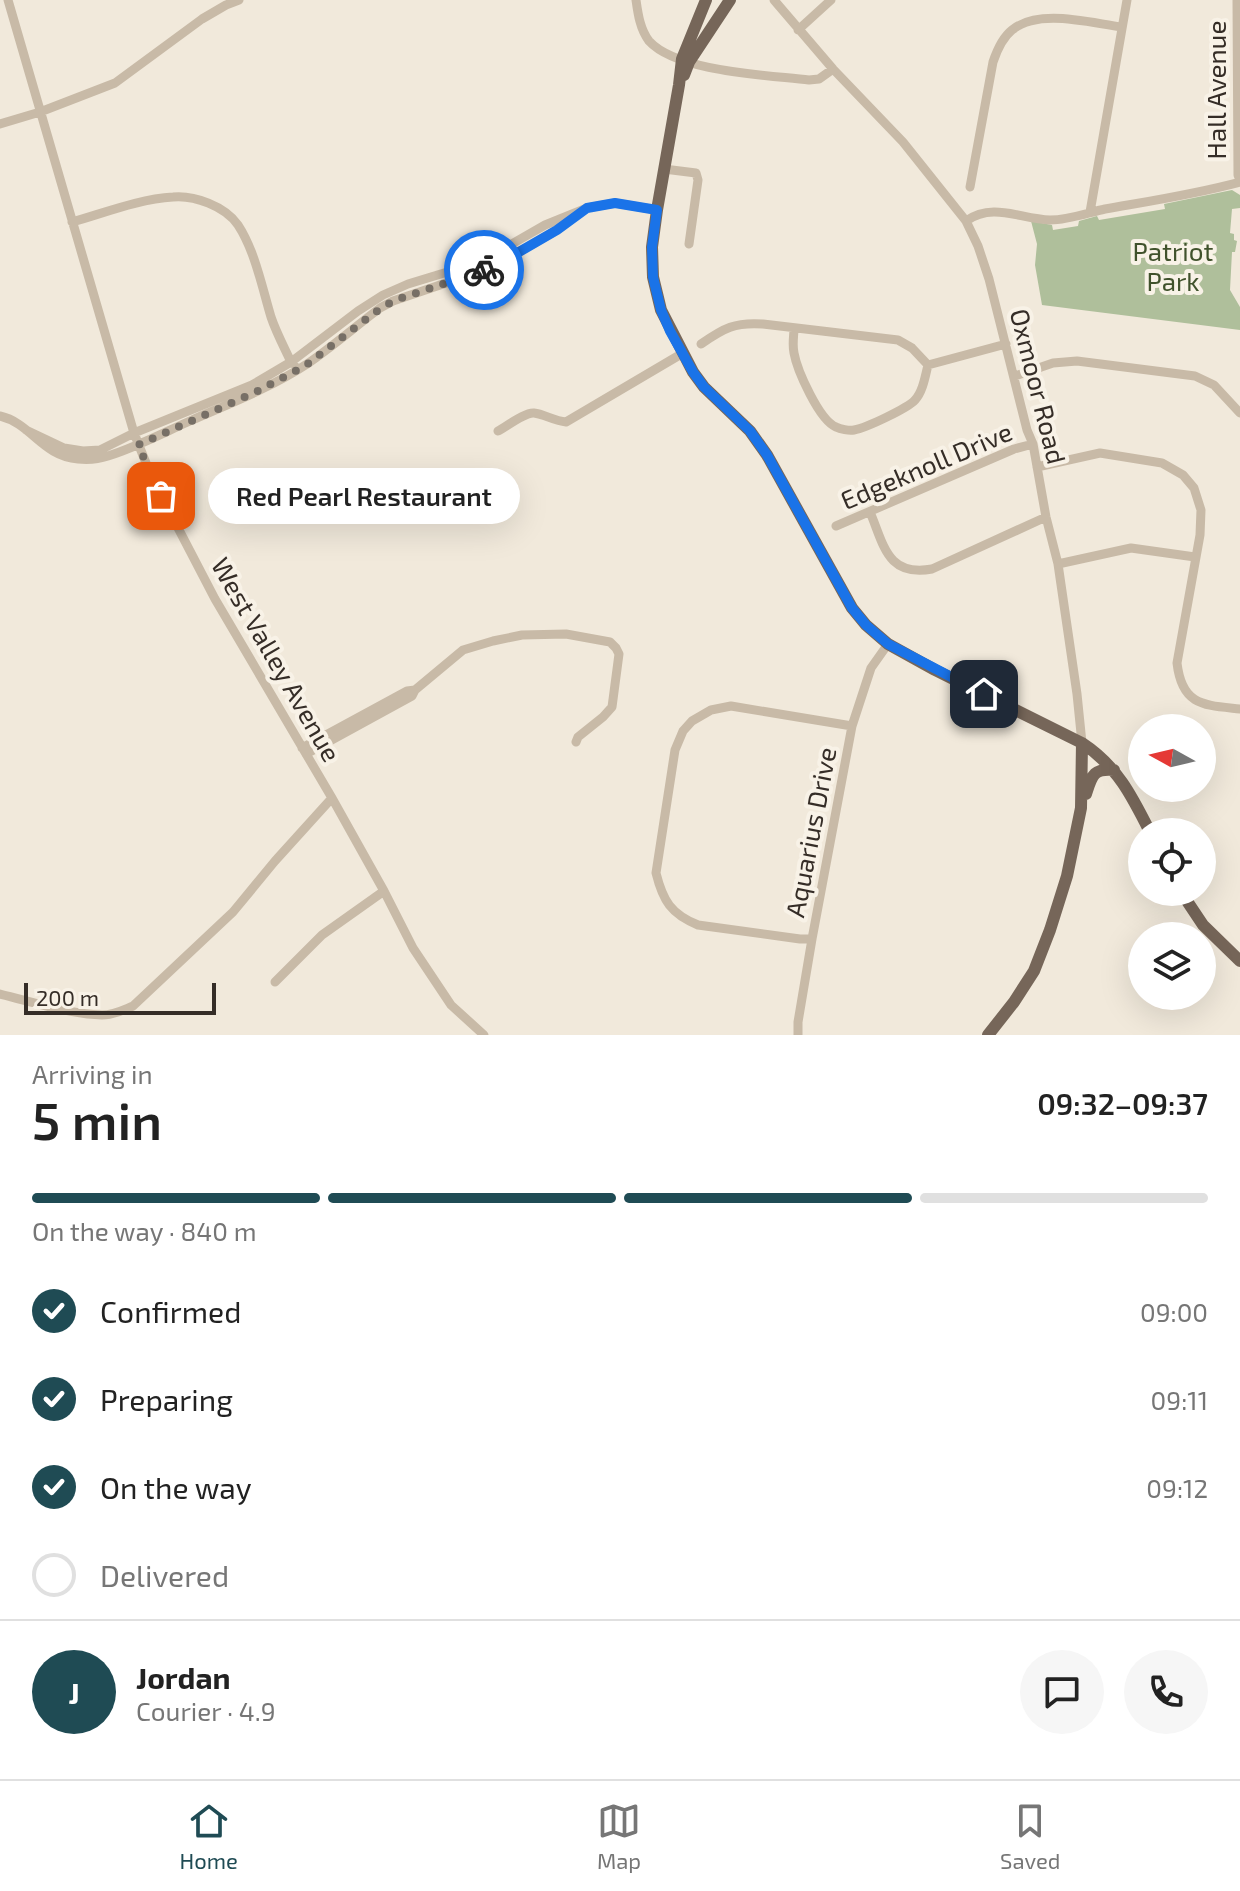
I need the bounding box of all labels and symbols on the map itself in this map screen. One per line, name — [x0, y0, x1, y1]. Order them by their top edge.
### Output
street label: Hall Avenue — [1200, 21, 1231, 159]
courier — [444, 230, 524, 310]
park label: Patriot Park — [1133, 235, 1214, 296]
street label: Oxmoor Road — [1005, 305, 1073, 467]
street label: Edgeknoll Drive — [836, 415, 1016, 515]
pin — [127, 462, 195, 530]
callout: Red Pearl Restaurant — [209, 468, 521, 524]
street label: West Valley Avenue — [206, 551, 348, 767]
pin — [950, 660, 1018, 728]
north arrow — [1128, 714, 1216, 802]
street label: Aquarius Drive — [778, 744, 842, 920]
scale bar — [24, 979, 216, 1015]

